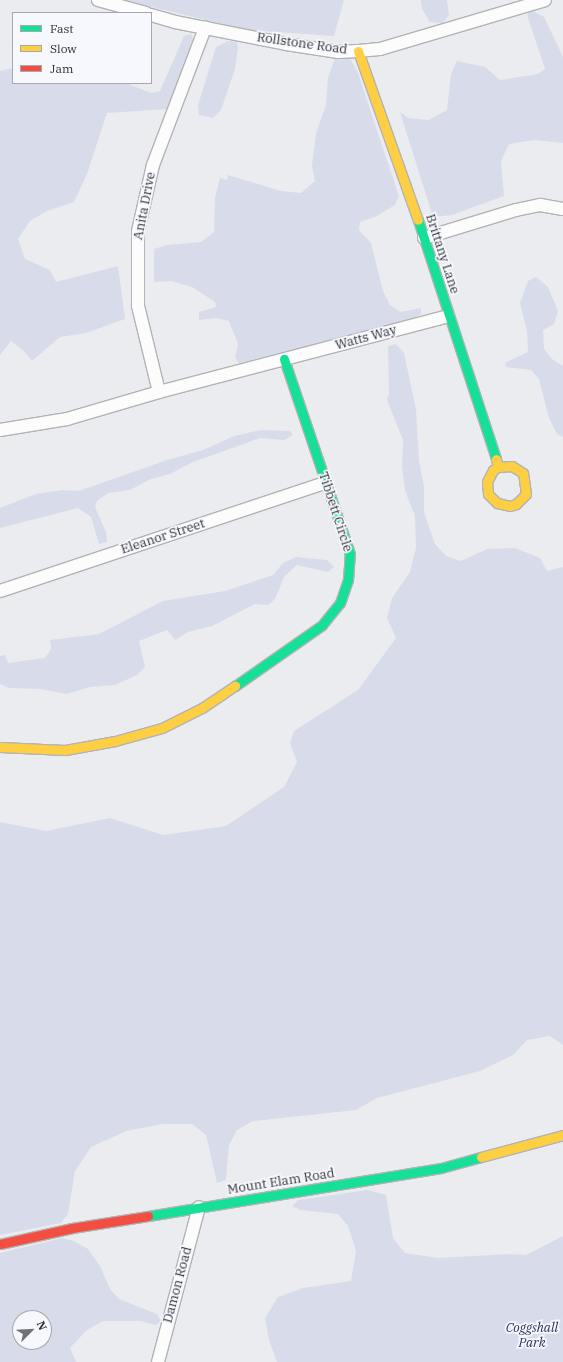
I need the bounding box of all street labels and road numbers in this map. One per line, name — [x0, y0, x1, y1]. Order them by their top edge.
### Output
street label: Rollstone Road — [256, 30, 348, 58]
street label: Anita Drive — [131, 171, 159, 241]
street label: Brittany Lane — [422, 212, 462, 296]
street label: Watts Way — [334, 322, 398, 354]
street label: Tibbett Circle — [315, 470, 355, 554]
street label: Eleanor Street — [119, 516, 207, 558]
street label: Mount Elam Road — [226, 1166, 336, 1198]
street label: Damon Road — [160, 1245, 196, 1325]

